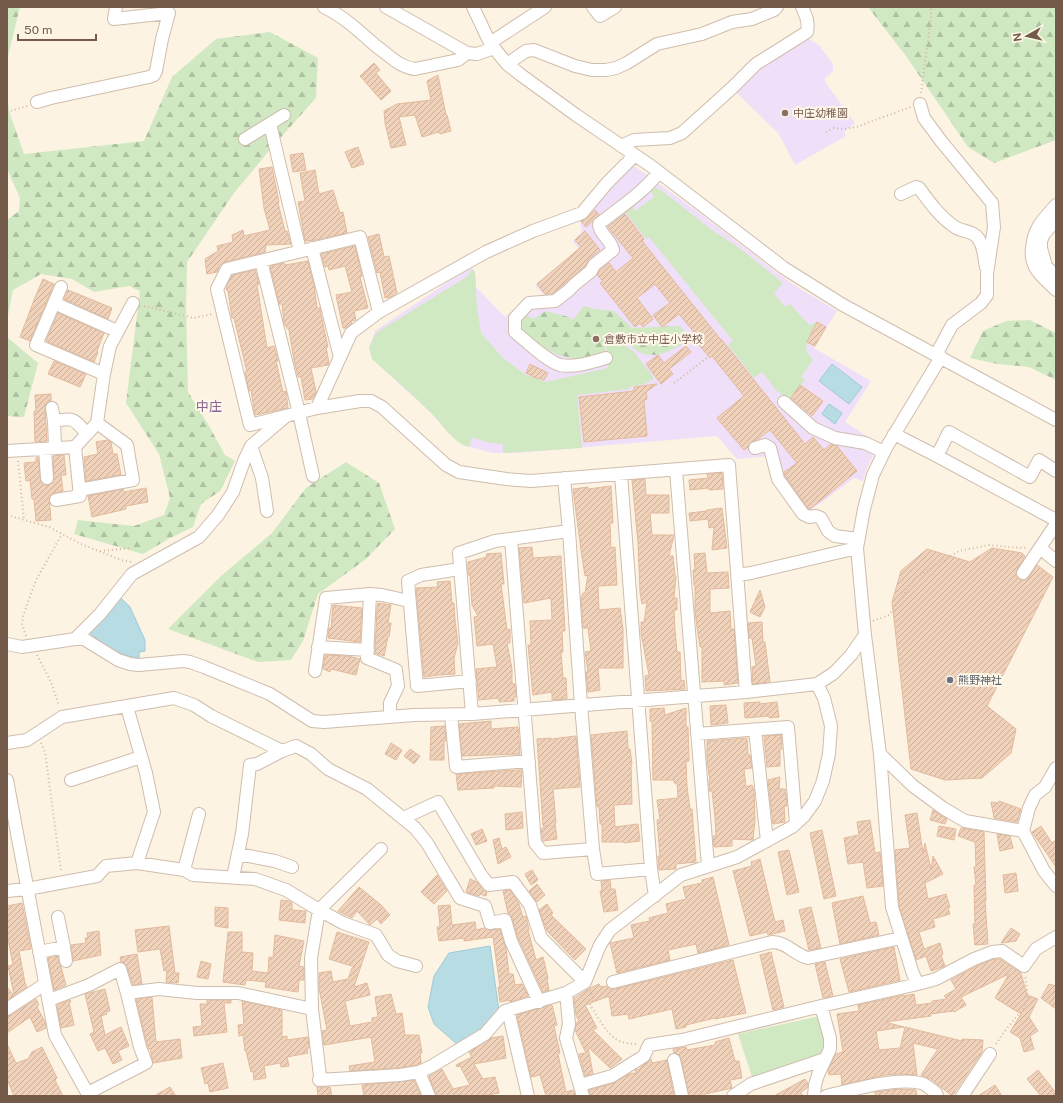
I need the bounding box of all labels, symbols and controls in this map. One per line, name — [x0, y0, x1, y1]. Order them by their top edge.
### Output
scale bar — [18, 16, 96, 42]
north arrow — [1007, 16, 1047, 56]
text: 50 m — [24, 23, 52, 37]
text: N — [1011, 32, 1024, 42]
place label: 中庄幼稚園 — [793, 107, 848, 119]
marker: 中庄幼稚園 — [780, 108, 790, 118]
place label: 倉敷市立中庄小学校 — [604, 333, 703, 345]
marker: 倉敷市立中庄小学校 — [591, 334, 601, 344]
district label: 中庄 — [196, 399, 222, 414]
place label: 熊野神社 — [958, 674, 1002, 686]
marker: 熊野神社 — [945, 675, 955, 685]

